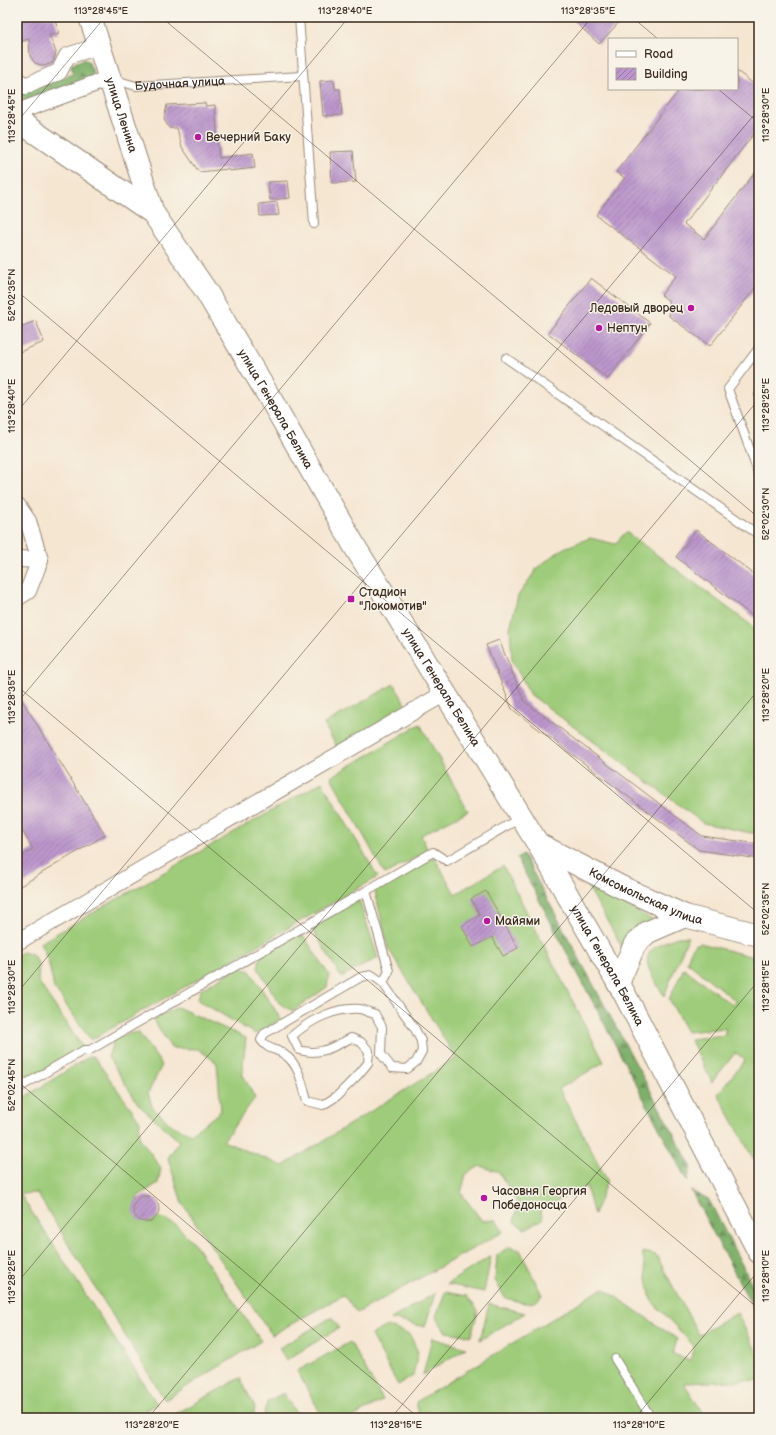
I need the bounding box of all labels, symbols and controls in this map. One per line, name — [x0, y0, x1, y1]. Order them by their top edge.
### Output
text: 113°28'45"E — [74, 5, 129, 17]
text: 113°28'40"E — [318, 5, 373, 17]
text: 113°28'35"E — [561, 5, 616, 17]
legend — [608, 38, 738, 90]
text: Road — [644, 47, 673, 62]
text: Building — [644, 67, 688, 82]
street label: Будочная улица — [134, 73, 226, 94]
street label: улица Ленина — [102, 76, 141, 155]
text: 113°28'30"E — [760, 87, 772, 142]
text: 113°28'45"E — [6, 88, 18, 143]
place label: Вечерний Баку — [206, 130, 291, 145]
marker: Вечерний Баку — [193, 132, 203, 142]
text: 52°02'35"N — [6, 268, 18, 322]
place label: Ледовый дворец — [589, 301, 683, 316]
marker: Ледовый дворец — [686, 303, 696, 313]
place label: Нептун — [607, 321, 647, 336]
marker: Нептун — [594, 323, 604, 333]
street label: улица Генерала Белика — [235, 346, 316, 472]
text: 113°28'25"E — [760, 377, 772, 432]
text: 113°28'40"E — [6, 378, 18, 433]
text: 52°02'30"N — [760, 487, 772, 541]
place label: Стадион "Локомотив" — [359, 585, 427, 614]
marker: Стадион "Локомотив" — [346, 594, 356, 604]
street label: улица Генерала Белика — [399, 625, 484, 749]
text: 113°28'20"E — [760, 667, 772, 722]
text: 113°28'35"E — [6, 669, 18, 724]
street label: Комсомольская улица — [586, 864, 704, 928]
text: 52°02'35"N — [760, 882, 772, 936]
street label: улица Генерала Белика — [567, 902, 647, 1028]
place label: Майями — [495, 914, 540, 929]
marker: Майями — [482, 916, 492, 926]
text: 113°28'30"E — [6, 959, 18, 1014]
text: 113°28'15"E — [760, 960, 772, 1012]
text: 52°02'45"N — [6, 1058, 18, 1112]
place label: Часовня Георгия Победоносца — [492, 1184, 587, 1213]
marker: Часовня Георгия Победоносца — [479, 1193, 489, 1203]
text: 113°28'25"E — [6, 1249, 18, 1304]
text: 113°28'10"E — [760, 1249, 772, 1302]
text: 113°28'20"E — [125, 1419, 180, 1431]
text: 113°28'15"E — [370, 1419, 422, 1431]
text: 113°28'10"E — [613, 1419, 666, 1431]

